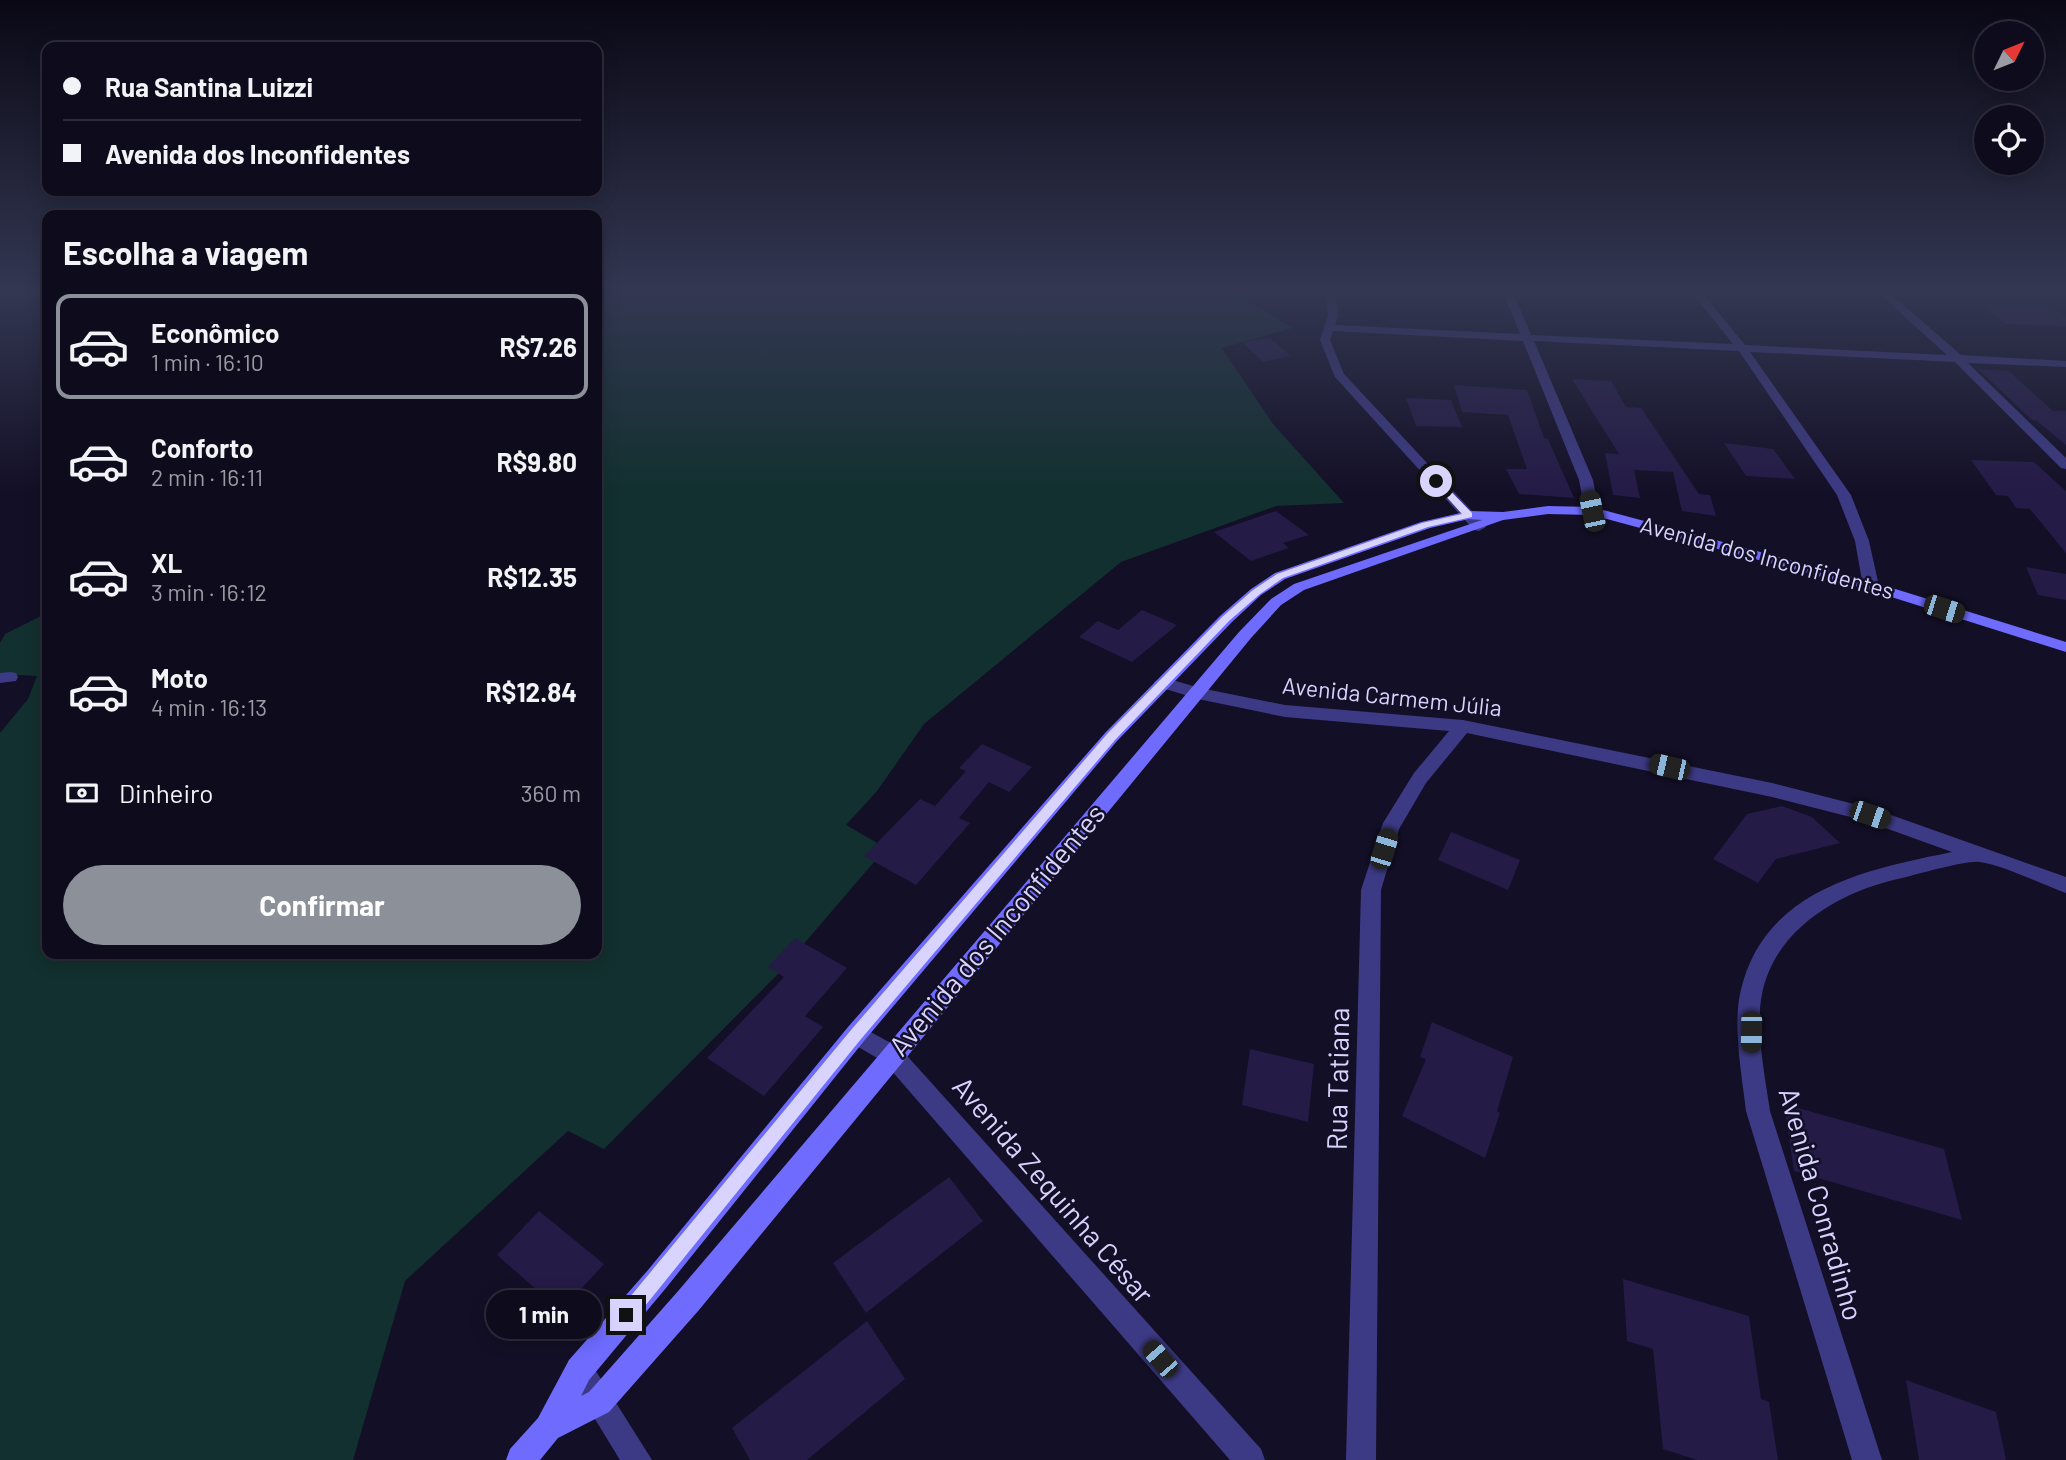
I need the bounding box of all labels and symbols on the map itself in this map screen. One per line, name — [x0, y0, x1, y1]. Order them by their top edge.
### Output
north arrow — [1974, 21, 2044, 91]
route start — [1420, 465, 1452, 497]
car — [1578, 488, 1607, 534]
street label: Avenida dos Inconfidentes — [1637, 510, 1897, 604]
car — [1921, 593, 1968, 625]
street label: Avenida Carmem Júlia — [1281, 671, 1503, 721]
car — [1647, 752, 1692, 782]
street label: Avenida dos Inconfidentes — [881, 796, 1112, 1062]
car — [1847, 798, 1894, 832]
car — [1368, 826, 1401, 872]
street label: Rua Tatiana — [1319, 1007, 1355, 1151]
car — [1741, 1011, 1762, 1053]
street label: Avenida Zequinha César — [946, 1069, 1161, 1310]
street label: Avenida Conradinho — [1772, 1083, 1871, 1324]
callout: 1 min — [486, 1290, 602, 1340]
route end — [610, 1299, 642, 1331]
car — [1139, 1336, 1182, 1382]

